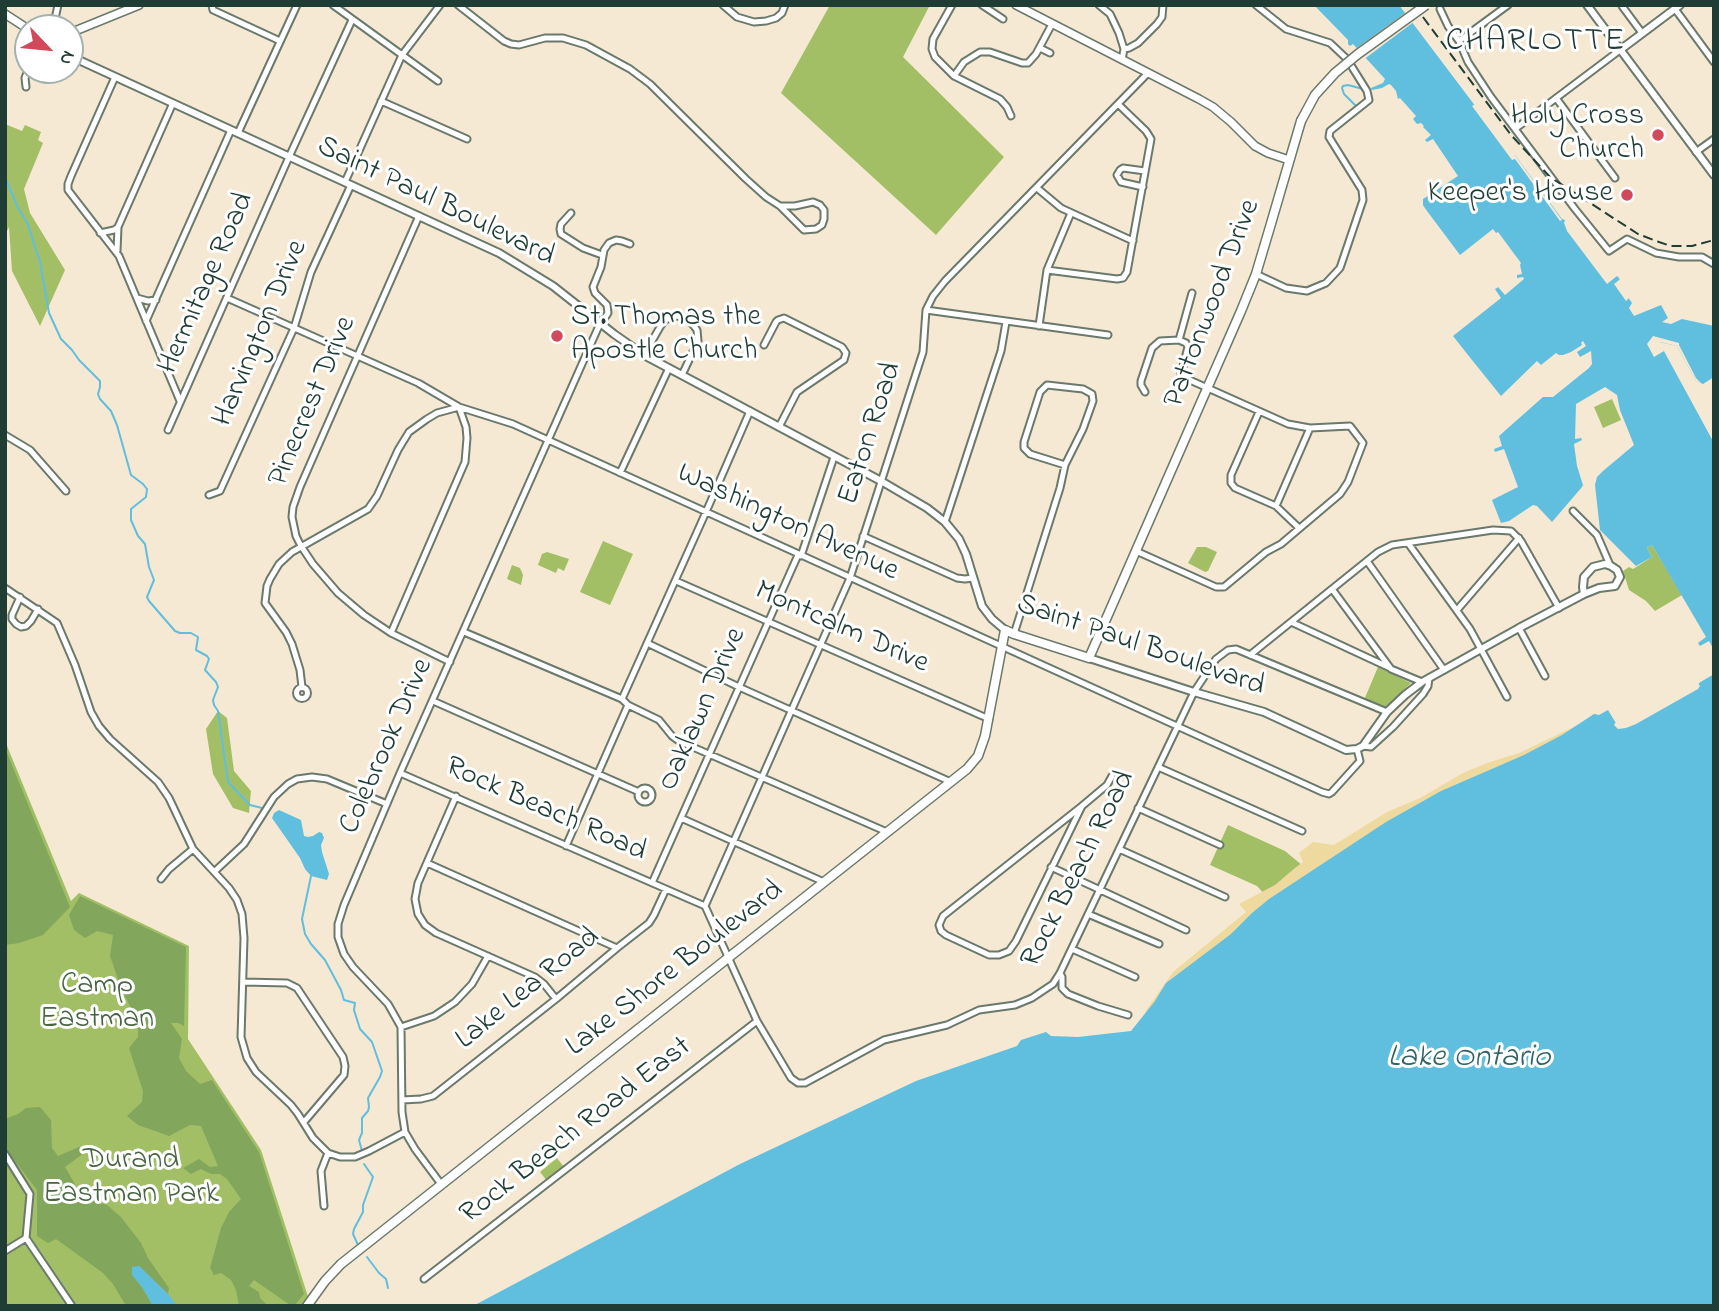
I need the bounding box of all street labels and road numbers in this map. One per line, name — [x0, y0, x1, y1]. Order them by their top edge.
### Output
street label: Saint Paul Boulevard — [310, 130, 560, 276]
street label: Hermitage Road — [152, 188, 264, 380]
street label: Pattonwood Drive — [1158, 195, 1270, 413]
street label: Harvington Drive — [207, 235, 317, 433]
street label: Pinecrest Drive — [262, 312, 366, 492]
street label: Eaton Road — [832, 358, 912, 510]
street label: Washington Avenue — [670, 457, 904, 591]
street label: Montcalm Drive — [748, 575, 934, 683]
street label: Saint Paul Boulevard — [1011, 588, 1269, 706]
street label: Oaklawn Drive — [652, 623, 756, 797]
street label: Colebrook Drive — [333, 654, 443, 840]
street label: Rock Beach Road — [439, 751, 651, 871]
street label: Rock Beach Road — [1015, 765, 1145, 975]
street label: Lake Shore Boulevard — [560, 874, 792, 1066]
street label: Lake Lea Road — [450, 921, 608, 1059]
street label: Rock Beach Road East — [454, 1031, 700, 1233]

